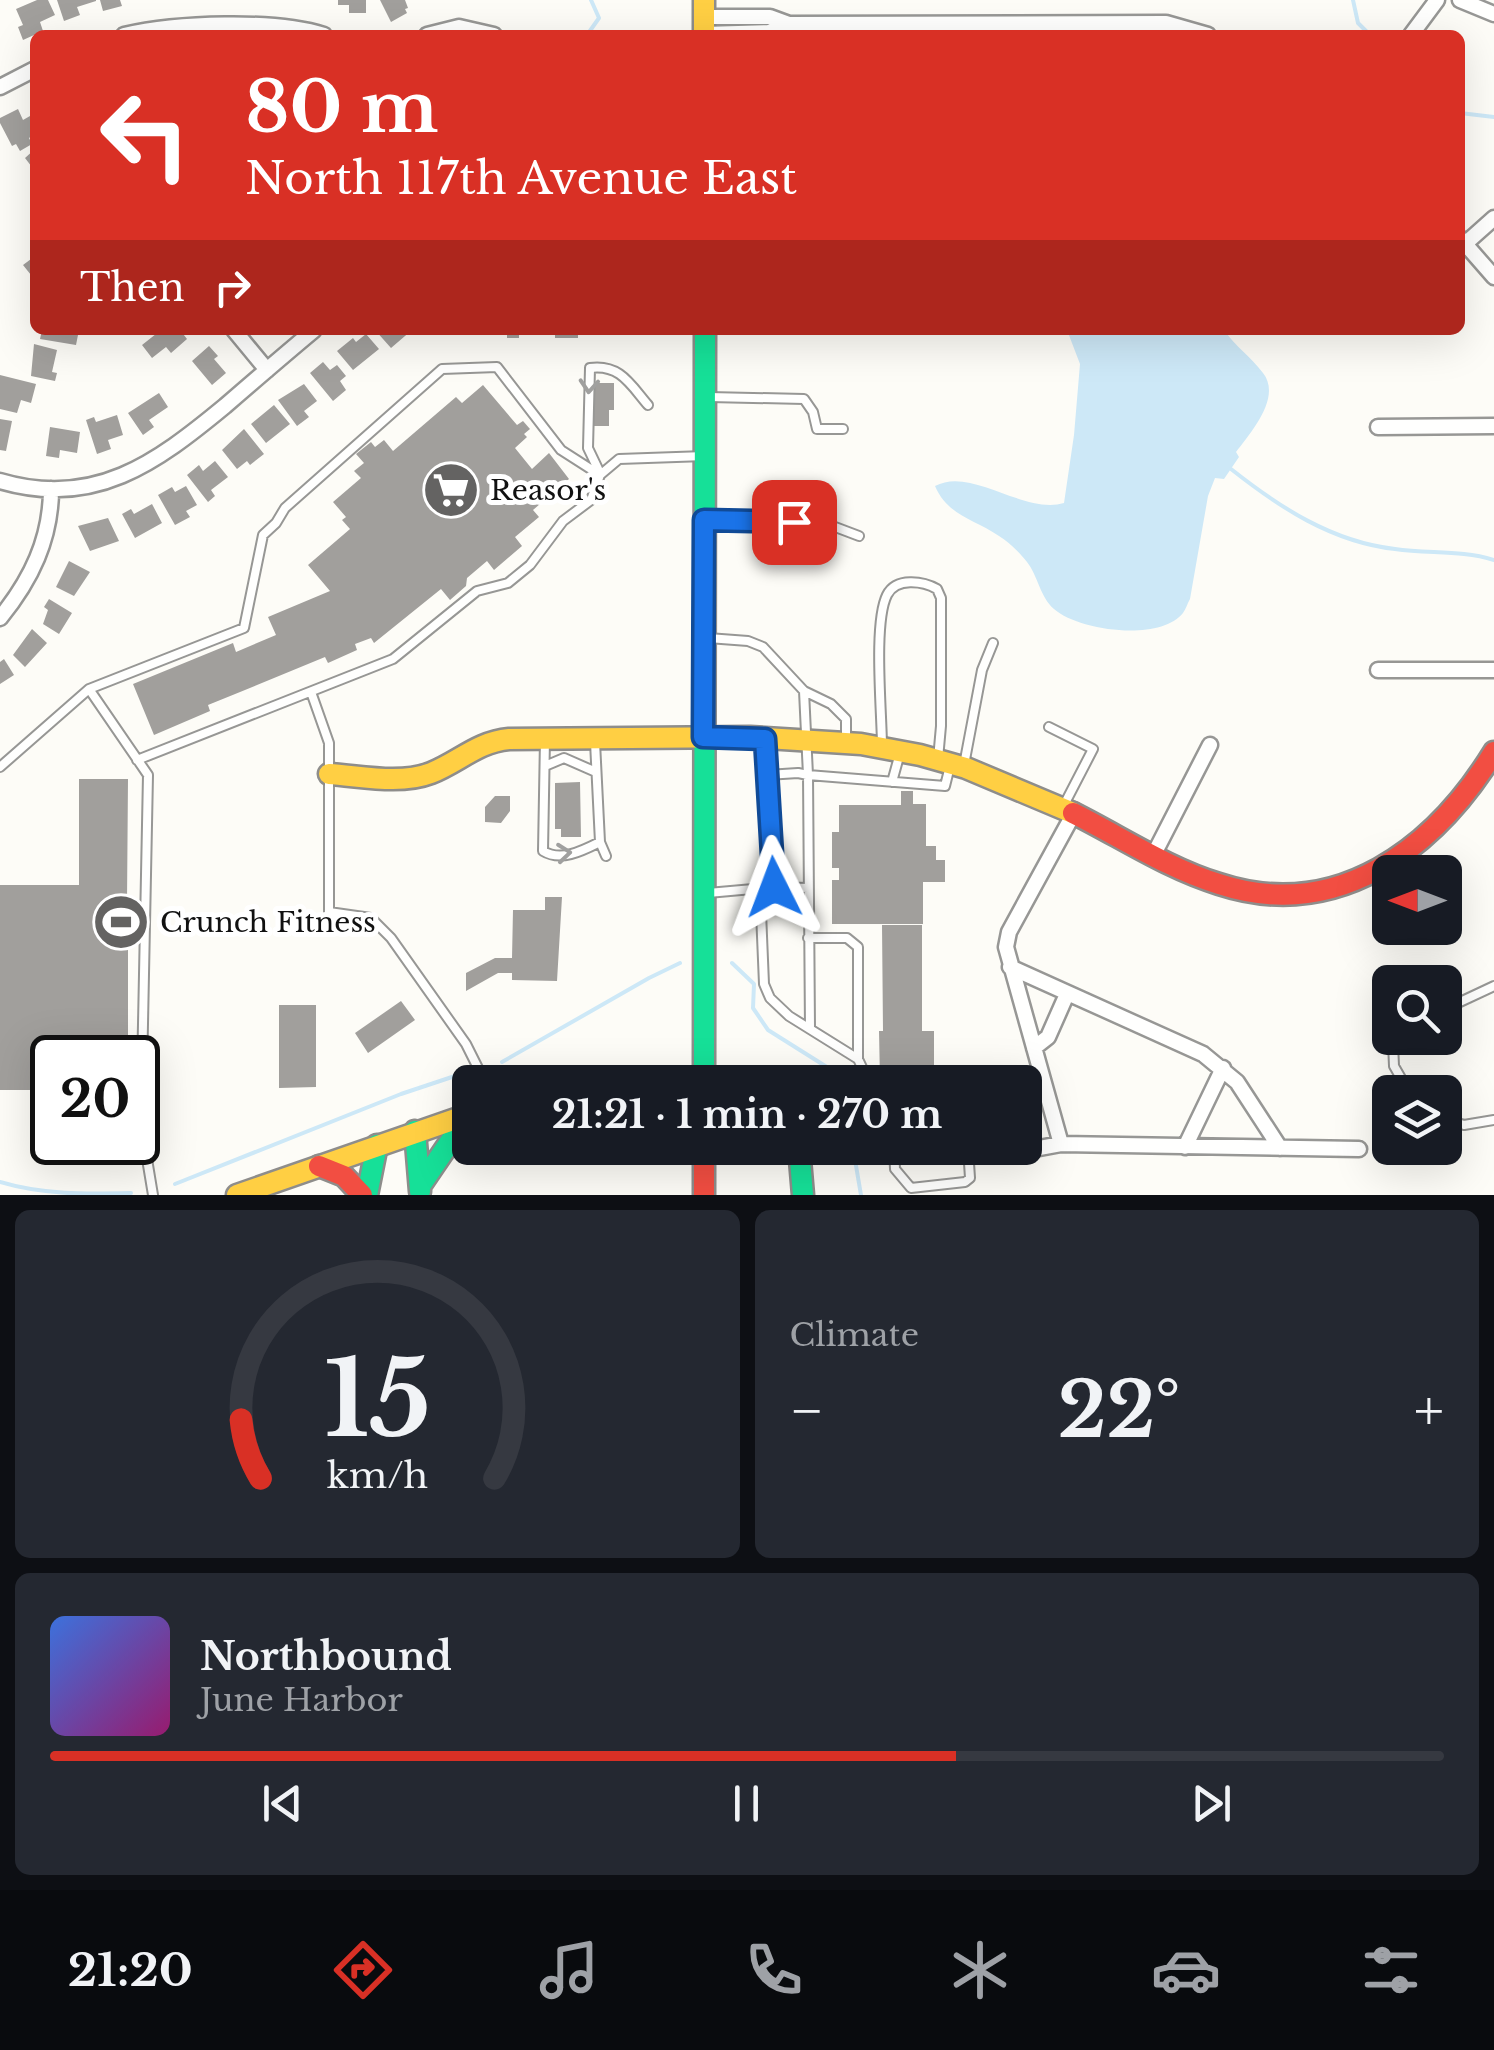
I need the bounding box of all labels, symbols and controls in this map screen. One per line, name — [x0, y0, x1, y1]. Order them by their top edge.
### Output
text: 80 m — [245, 64, 438, 151]
icon: left — [80, 70, 210, 200]
text: North 117th Avenue East — [245, 150, 797, 206]
icon: right — [205, 260, 260, 315]
text: Then — [80, 264, 185, 311]
one-way arrow — [579, 378, 600, 394]
supermarket icon: Reasor's — [421, 460, 481, 520]
place label: Reasor's — [490, 473, 606, 508]
pin — [752, 480, 837, 565]
icon: arrive — [767, 495, 822, 550]
position arrow — [722, 835, 826, 939]
one-way arrow — [556, 843, 572, 864]
north arrow — [1372, 855, 1462, 945]
map controls — [1372, 855, 1462, 1165]
sports icon: Crunch Fitness — [91, 892, 151, 952]
place label: Crunch Fitness — [160, 905, 376, 940]
button: search — [1372, 965, 1462, 1055]
speed limit sign: 20 — [30, 1035, 160, 1165]
button: layers — [1372, 1075, 1462, 1165]
text: 21:21 · 1 min · 270 m — [552, 1091, 942, 1138]
text: Climate — [790, 1315, 919, 1355]
text: 15 — [324, 1335, 431, 1464]
text: 22° — [1058, 1364, 1180, 1457]
text: − — [790, 1377, 824, 1445]
text: + — [1414, 1377, 1444, 1445]
text: km/h — [327, 1453, 428, 1498]
text: Northbound — [200, 1633, 452, 1680]
text: June Harbor — [200, 1680, 403, 1720]
icon: previous — [255, 1776, 310, 1831]
icon: pause — [719, 1776, 774, 1831]
icon: next — [1184, 1776, 1239, 1831]
icon: directions — [328, 1935, 398, 2005]
icon: music — [534, 1935, 604, 2005]
icon: phone — [739, 1935, 809, 2005]
icon: climate — [945, 1935, 1015, 2005]
icon: car — [1151, 1935, 1221, 2005]
icon: filters — [1356, 1935, 1426, 2005]
text: 21:20 — [68, 1942, 193, 1998]

